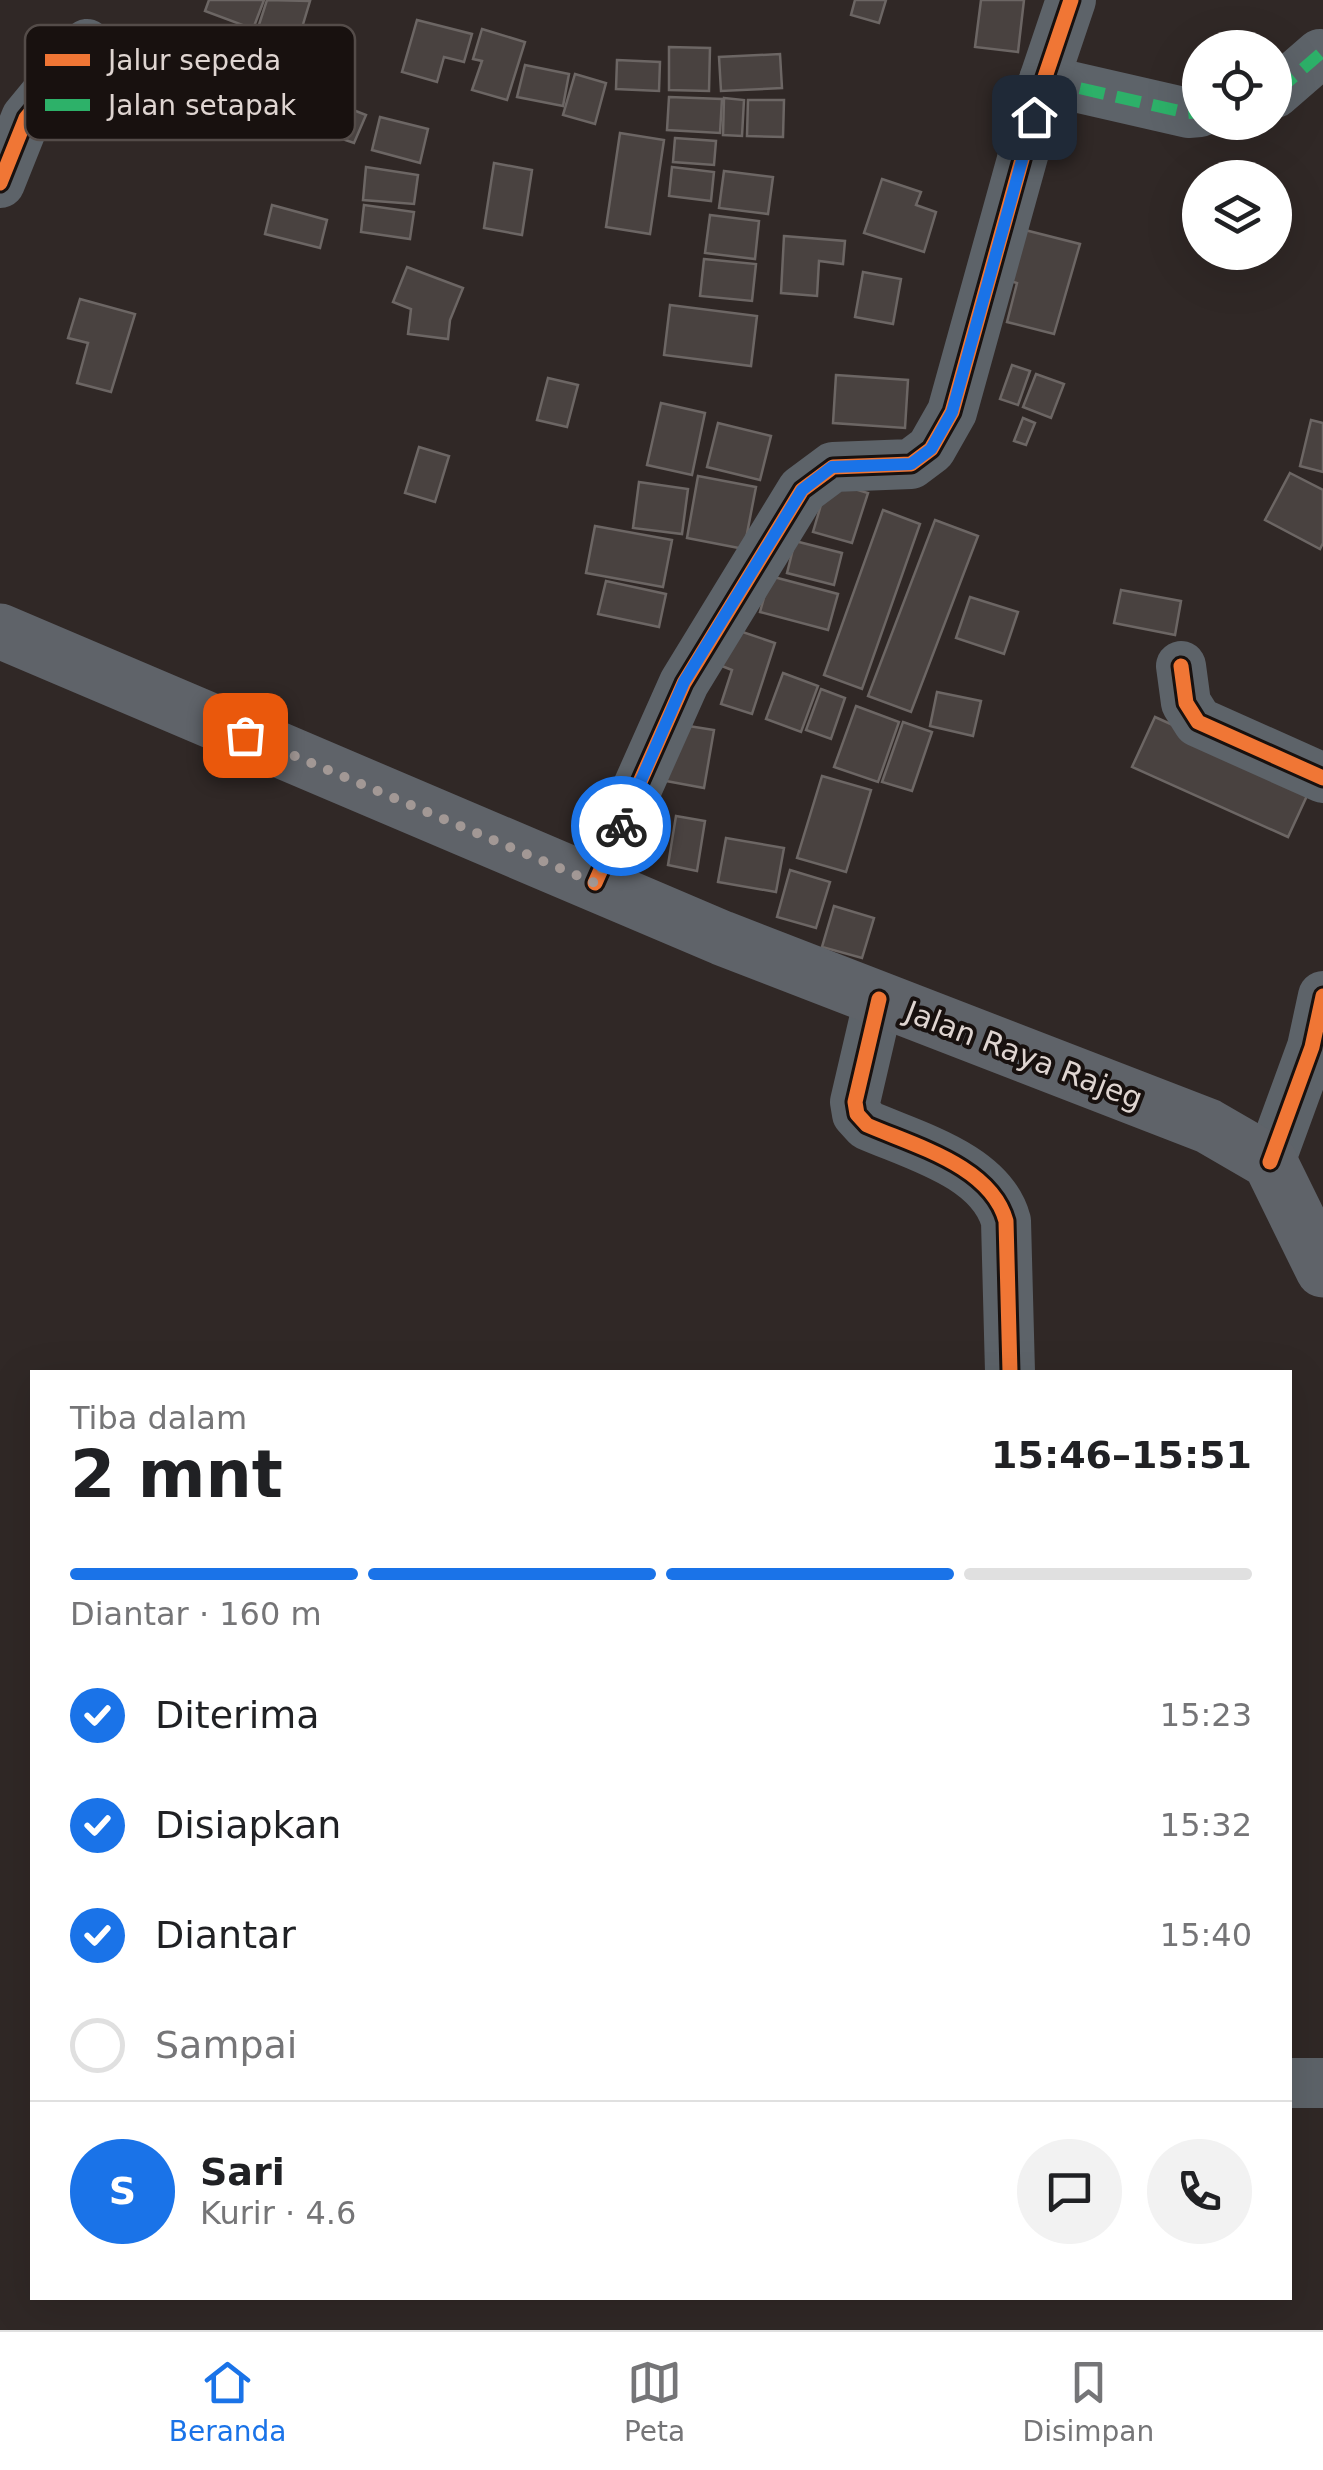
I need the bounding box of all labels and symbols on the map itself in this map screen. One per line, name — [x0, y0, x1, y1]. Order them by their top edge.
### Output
legend — [25, 25, 355, 140]
text: Jalur sepeda — [106, 44, 281, 77]
pin — [992, 75, 1077, 160]
text: Jalan setapak — [106, 89, 297, 122]
pin — [203, 693, 288, 778]
courier — [571, 776, 671, 876]
street label: Jalan Raya Rajeg — [899, 993, 1148, 1116]

